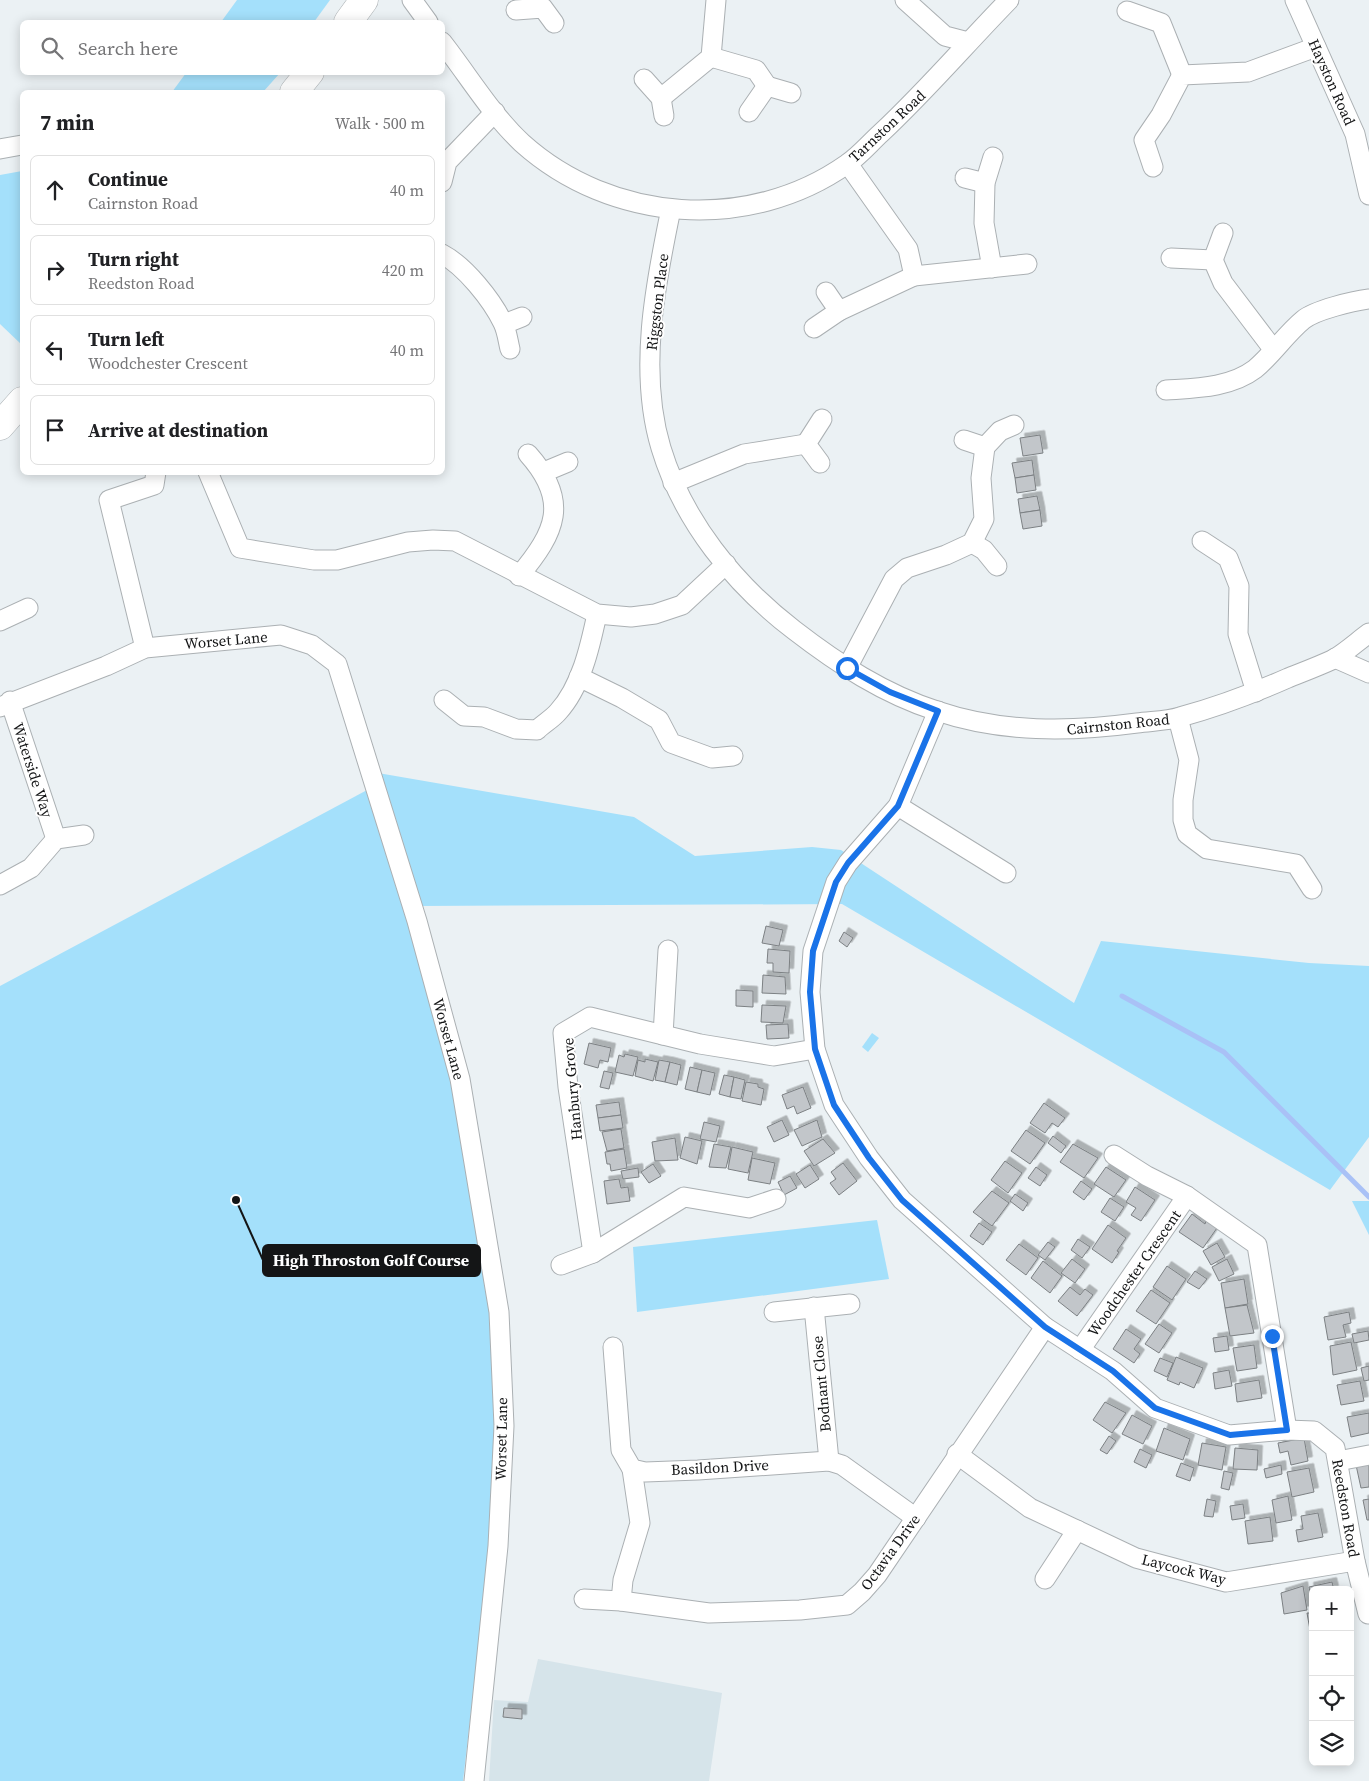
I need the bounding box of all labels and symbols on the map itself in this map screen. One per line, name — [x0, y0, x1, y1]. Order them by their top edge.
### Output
street label: Hayston Road — [1304, 35, 1361, 129]
street label: Tarnston Road — [844, 85, 930, 167]
street label: Riggston Place — [641, 252, 673, 352]
street label: Worset Lane — [183, 626, 269, 654]
route start — [836, 657, 859, 680]
street label: Cairnston Road — [1066, 708, 1171, 740]
street label: Waterside Way — [8, 720, 58, 820]
street label: Worset Lane — [428, 996, 470, 1082]
street label: Hanbury Grove — [557, 1037, 587, 1141]
street label: Woodchester Crescent — [1082, 1206, 1186, 1340]
callout: High Throston Golf Course — [263, 1245, 480, 1276]
text: High Throston Golf Course — [273, 1249, 469, 1271]
route end — [1261, 1325, 1284, 1348]
street label: Bodnant Close — [806, 1335, 836, 1433]
street label: Worset Lane — [490, 1397, 512, 1481]
street label: Basildon Drive — [671, 1454, 770, 1480]
street label: Reedston Road — [1327, 1457, 1365, 1559]
street label: Octavia Drive — [855, 1509, 925, 1594]
street label: Laycock Way — [1140, 1548, 1229, 1590]

